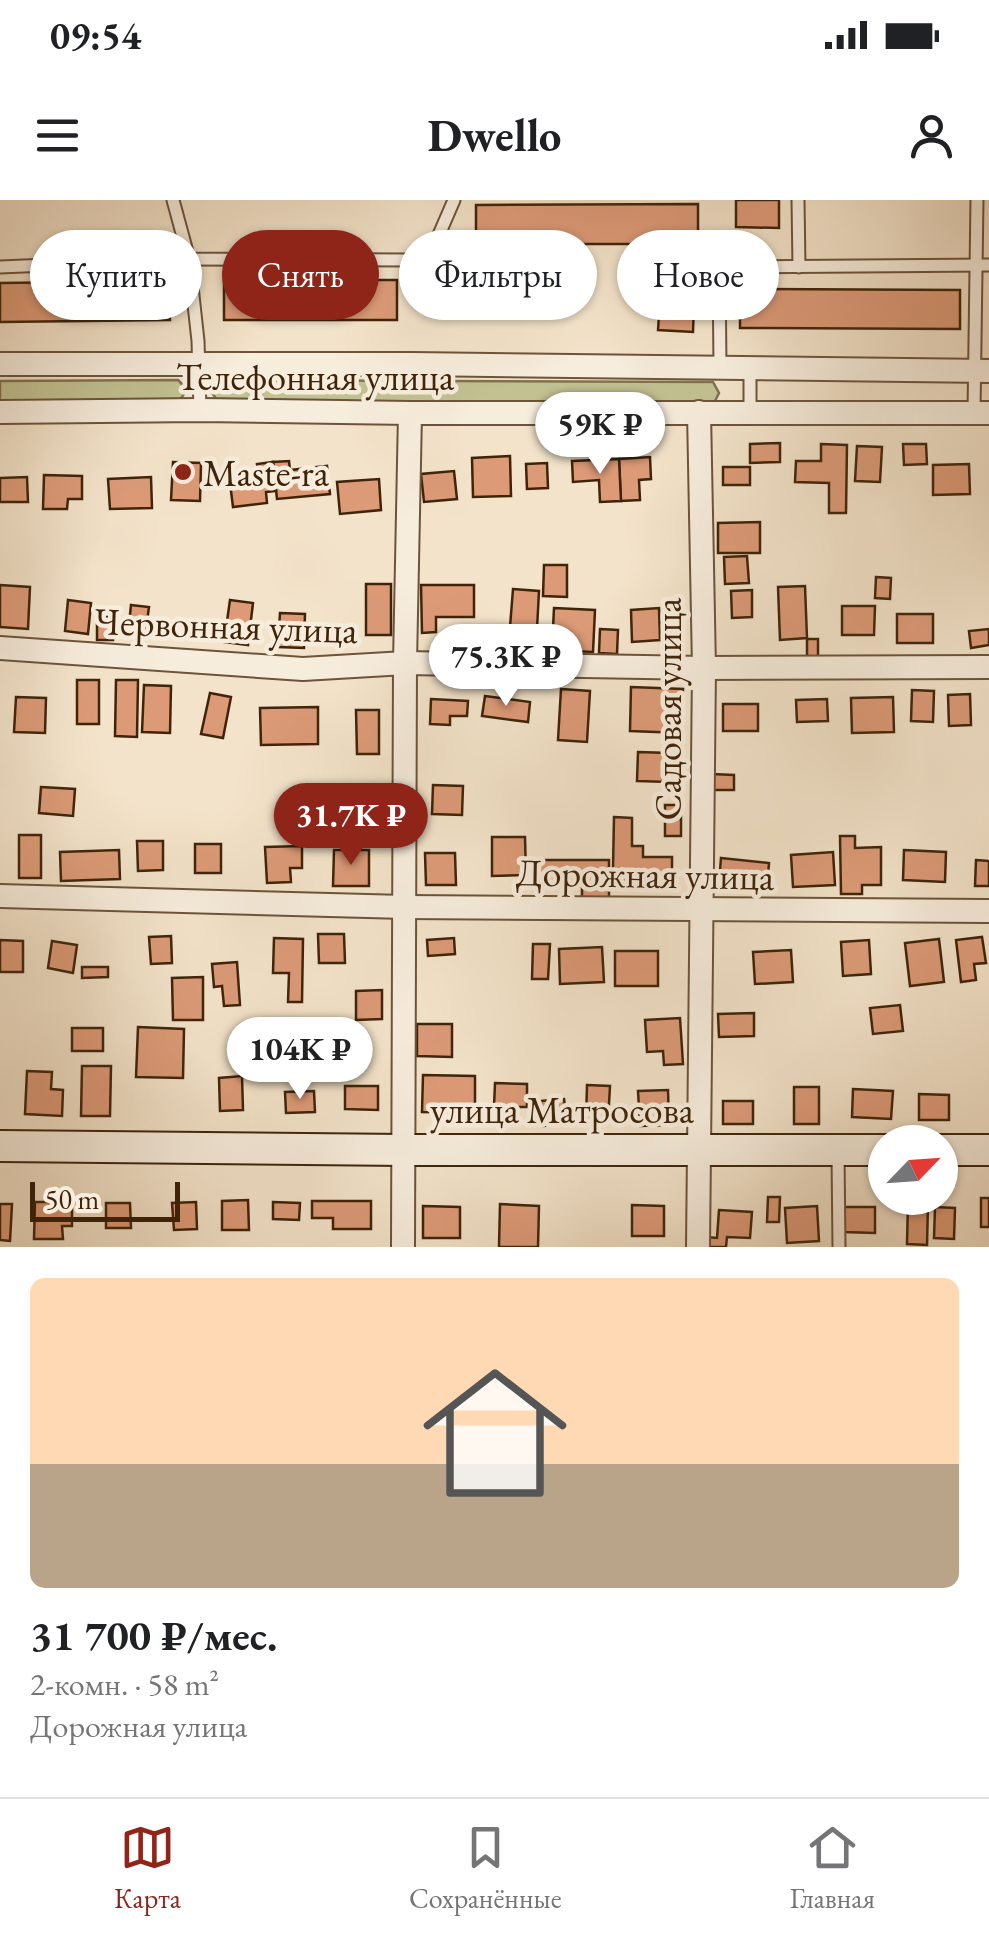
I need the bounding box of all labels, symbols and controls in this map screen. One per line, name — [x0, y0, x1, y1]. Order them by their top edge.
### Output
text: 09:54 — [50, 11, 141, 60]
text: Dwello — [428, 106, 561, 164]
icon: menu — [30, 108, 85, 163]
icon: person — [904, 108, 959, 163]
chip: Купить — [30, 230, 202, 320]
chip: Снять — [222, 230, 379, 320]
chip: Фильтры — [399, 230, 597, 320]
chip: Новое — [617, 230, 779, 320]
street label: Телефонная улица — [176, 352, 455, 401]
pin: 59K ₽ — [530, 392, 670, 477]
text: 59K ₽ — [557, 403, 643, 445]
place label: Maste-ra — [203, 448, 330, 497]
marker: Maste-ra — [172, 461, 194, 483]
street label: Червонная улица — [94, 596, 359, 654]
street label: Садовая улица — [643, 597, 692, 820]
pin: 75.3K ₽ — [414, 624, 598, 709]
text: 75.3K ₽ — [451, 635, 561, 677]
pin: 31.7K ₽ — [259, 783, 443, 868]
text: 31.7K ₽ — [296, 794, 406, 836]
street label: Дорожная улица — [516, 847, 775, 901]
pin: 104K ₽ — [219, 1017, 381, 1102]
text: 104K ₽ — [249, 1028, 351, 1070]
street label: улица Матросова — [430, 1085, 695, 1134]
north arrow — [868, 1125, 958, 1215]
map controls — [868, 1125, 958, 1215]
scale bar — [30, 1177, 180, 1221]
text: 50 m — [45, 1181, 99, 1217]
icon: home — [405, 1343, 585, 1523]
text: 31 700 ₽/мес. — [30, 1608, 277, 1663]
text: 2-комн. · 58 m² — [30, 1663, 219, 1705]
text: Дорожная улица — [30, 1705, 247, 1747]
tab: Карта — [114, 1820, 181, 1916]
tab: Сохранённые — [409, 1820, 562, 1916]
tab: Главная — [790, 1820, 875, 1916]

